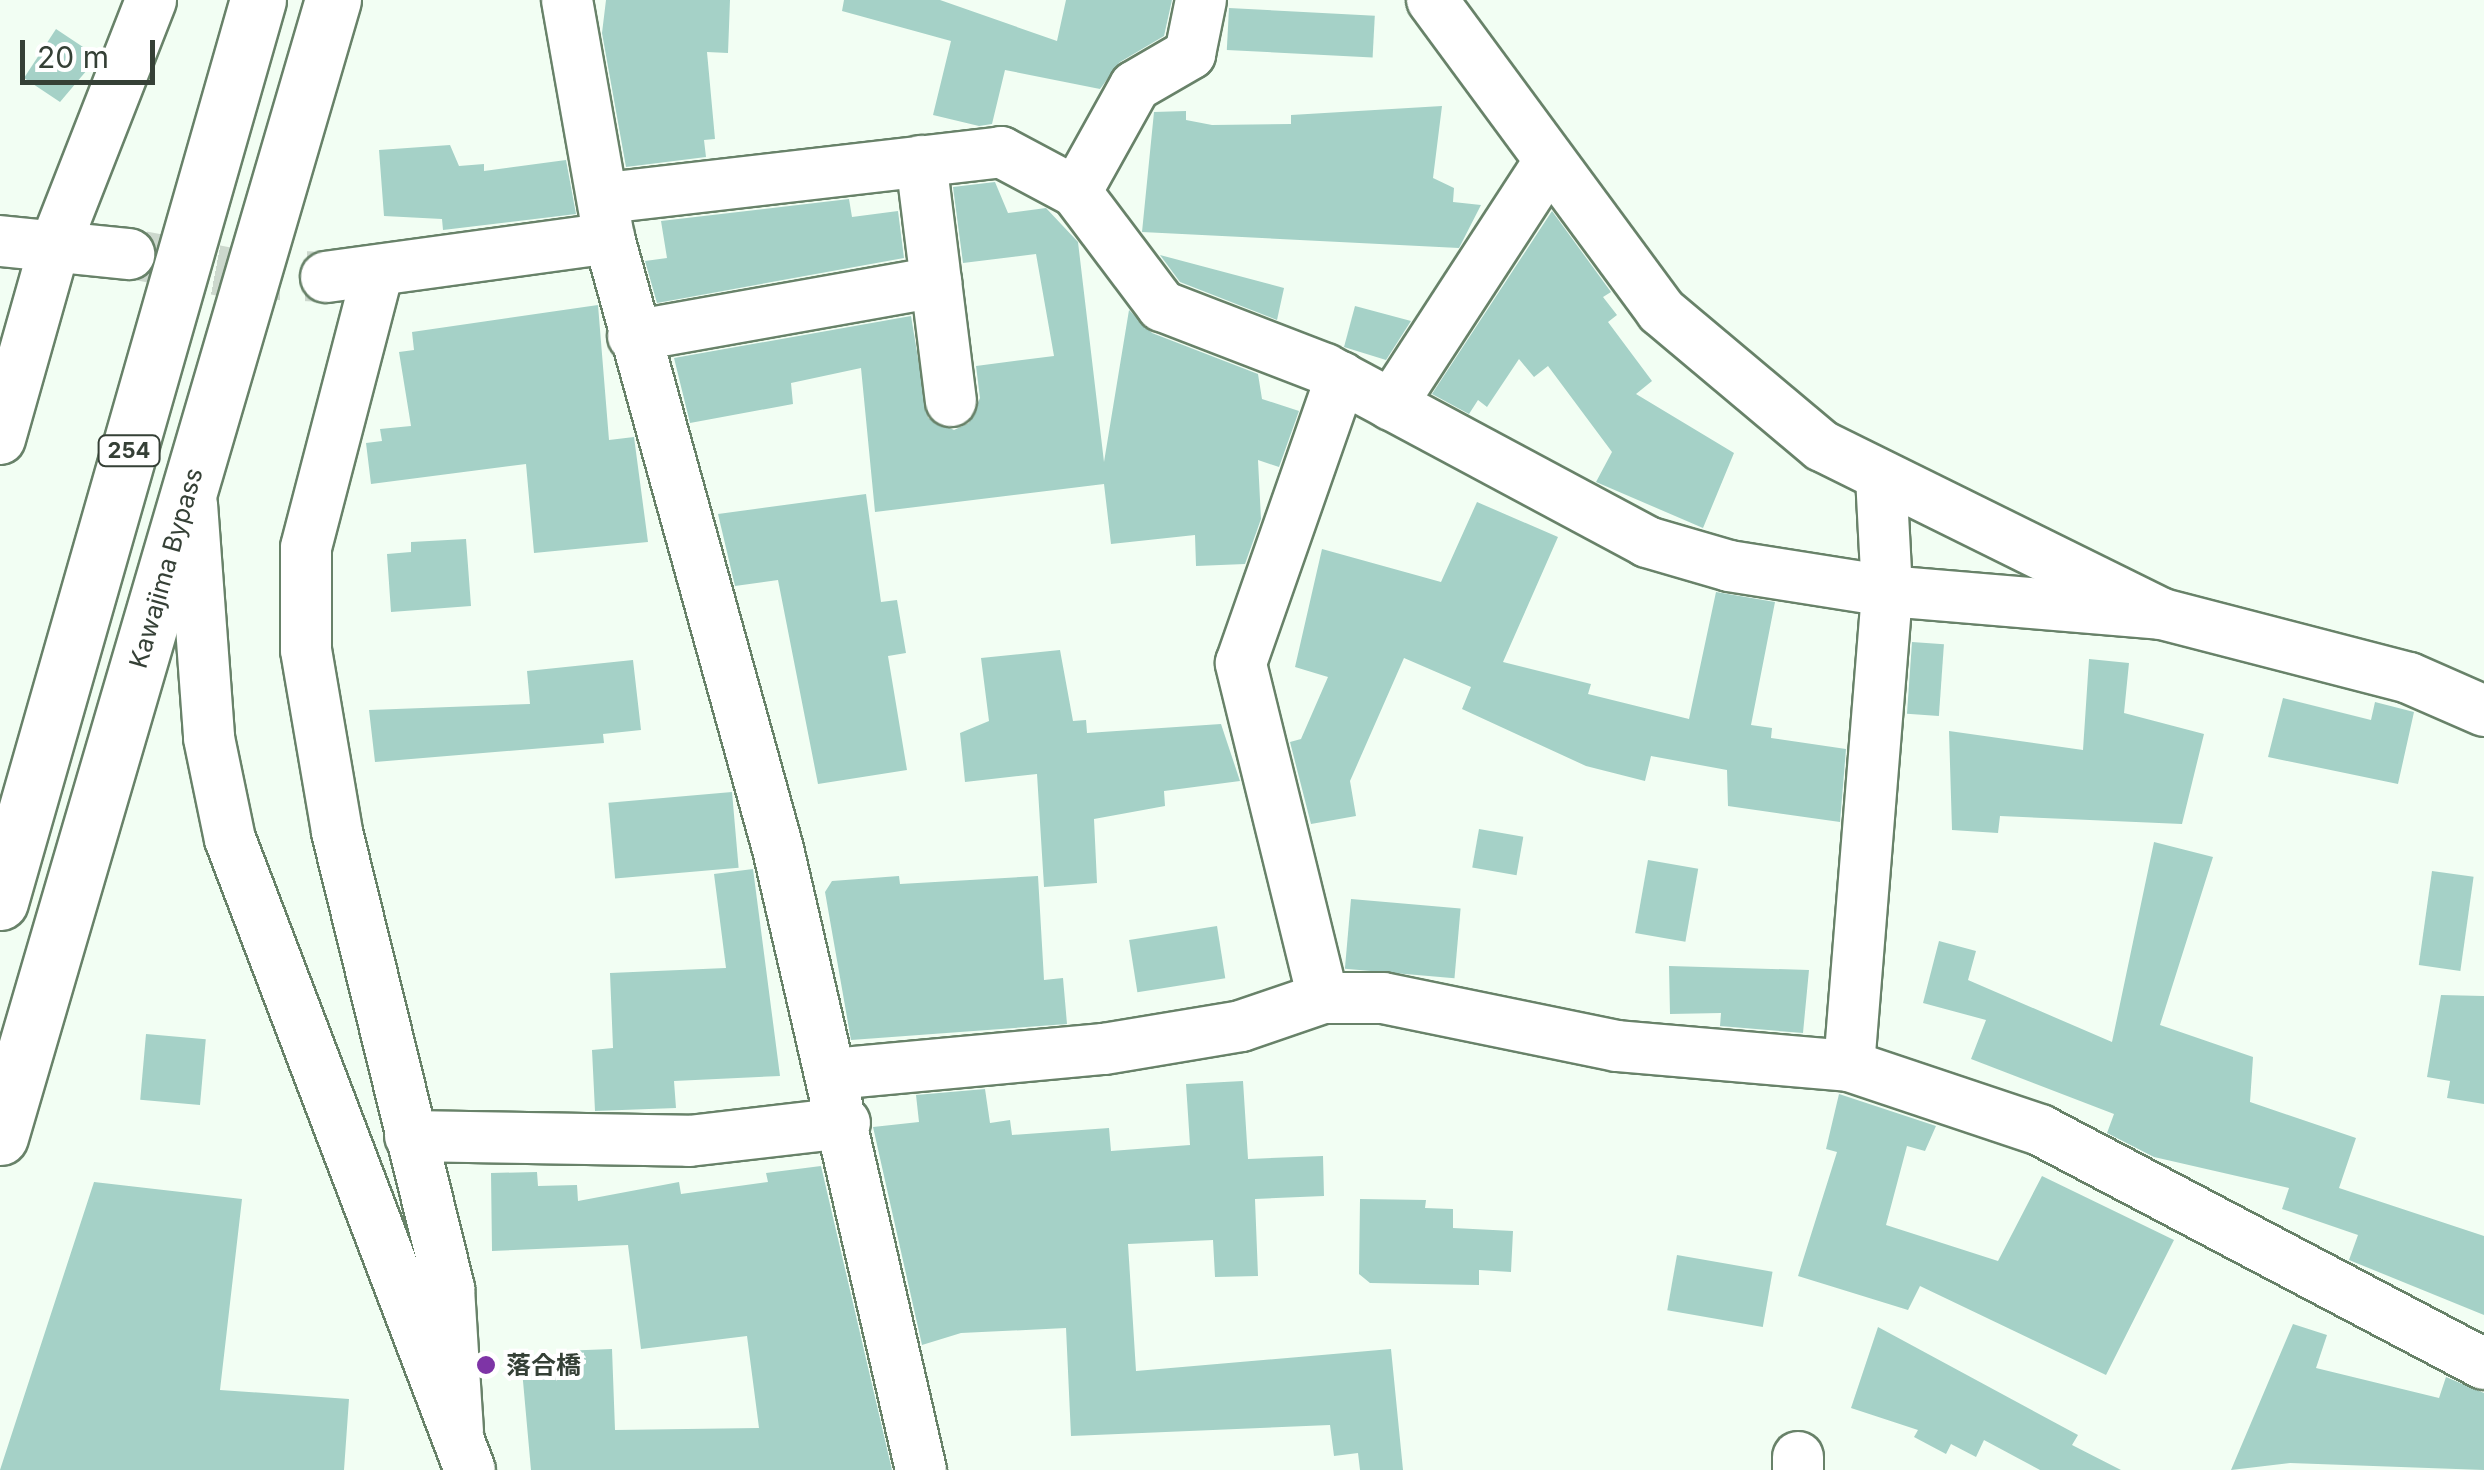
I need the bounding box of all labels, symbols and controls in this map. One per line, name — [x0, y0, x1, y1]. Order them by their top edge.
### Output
scale bar — [25, 20, 160, 82]
text: 20 m — [37, 39, 109, 75]
road number: 254 — [96, 434, 162, 468]
street label: Kawajima Bypass — [123, 464, 209, 672]
place label: 落合橋 — [506, 1350, 581, 1380]
marker: 落合橋 — [475, 1354, 497, 1376]

